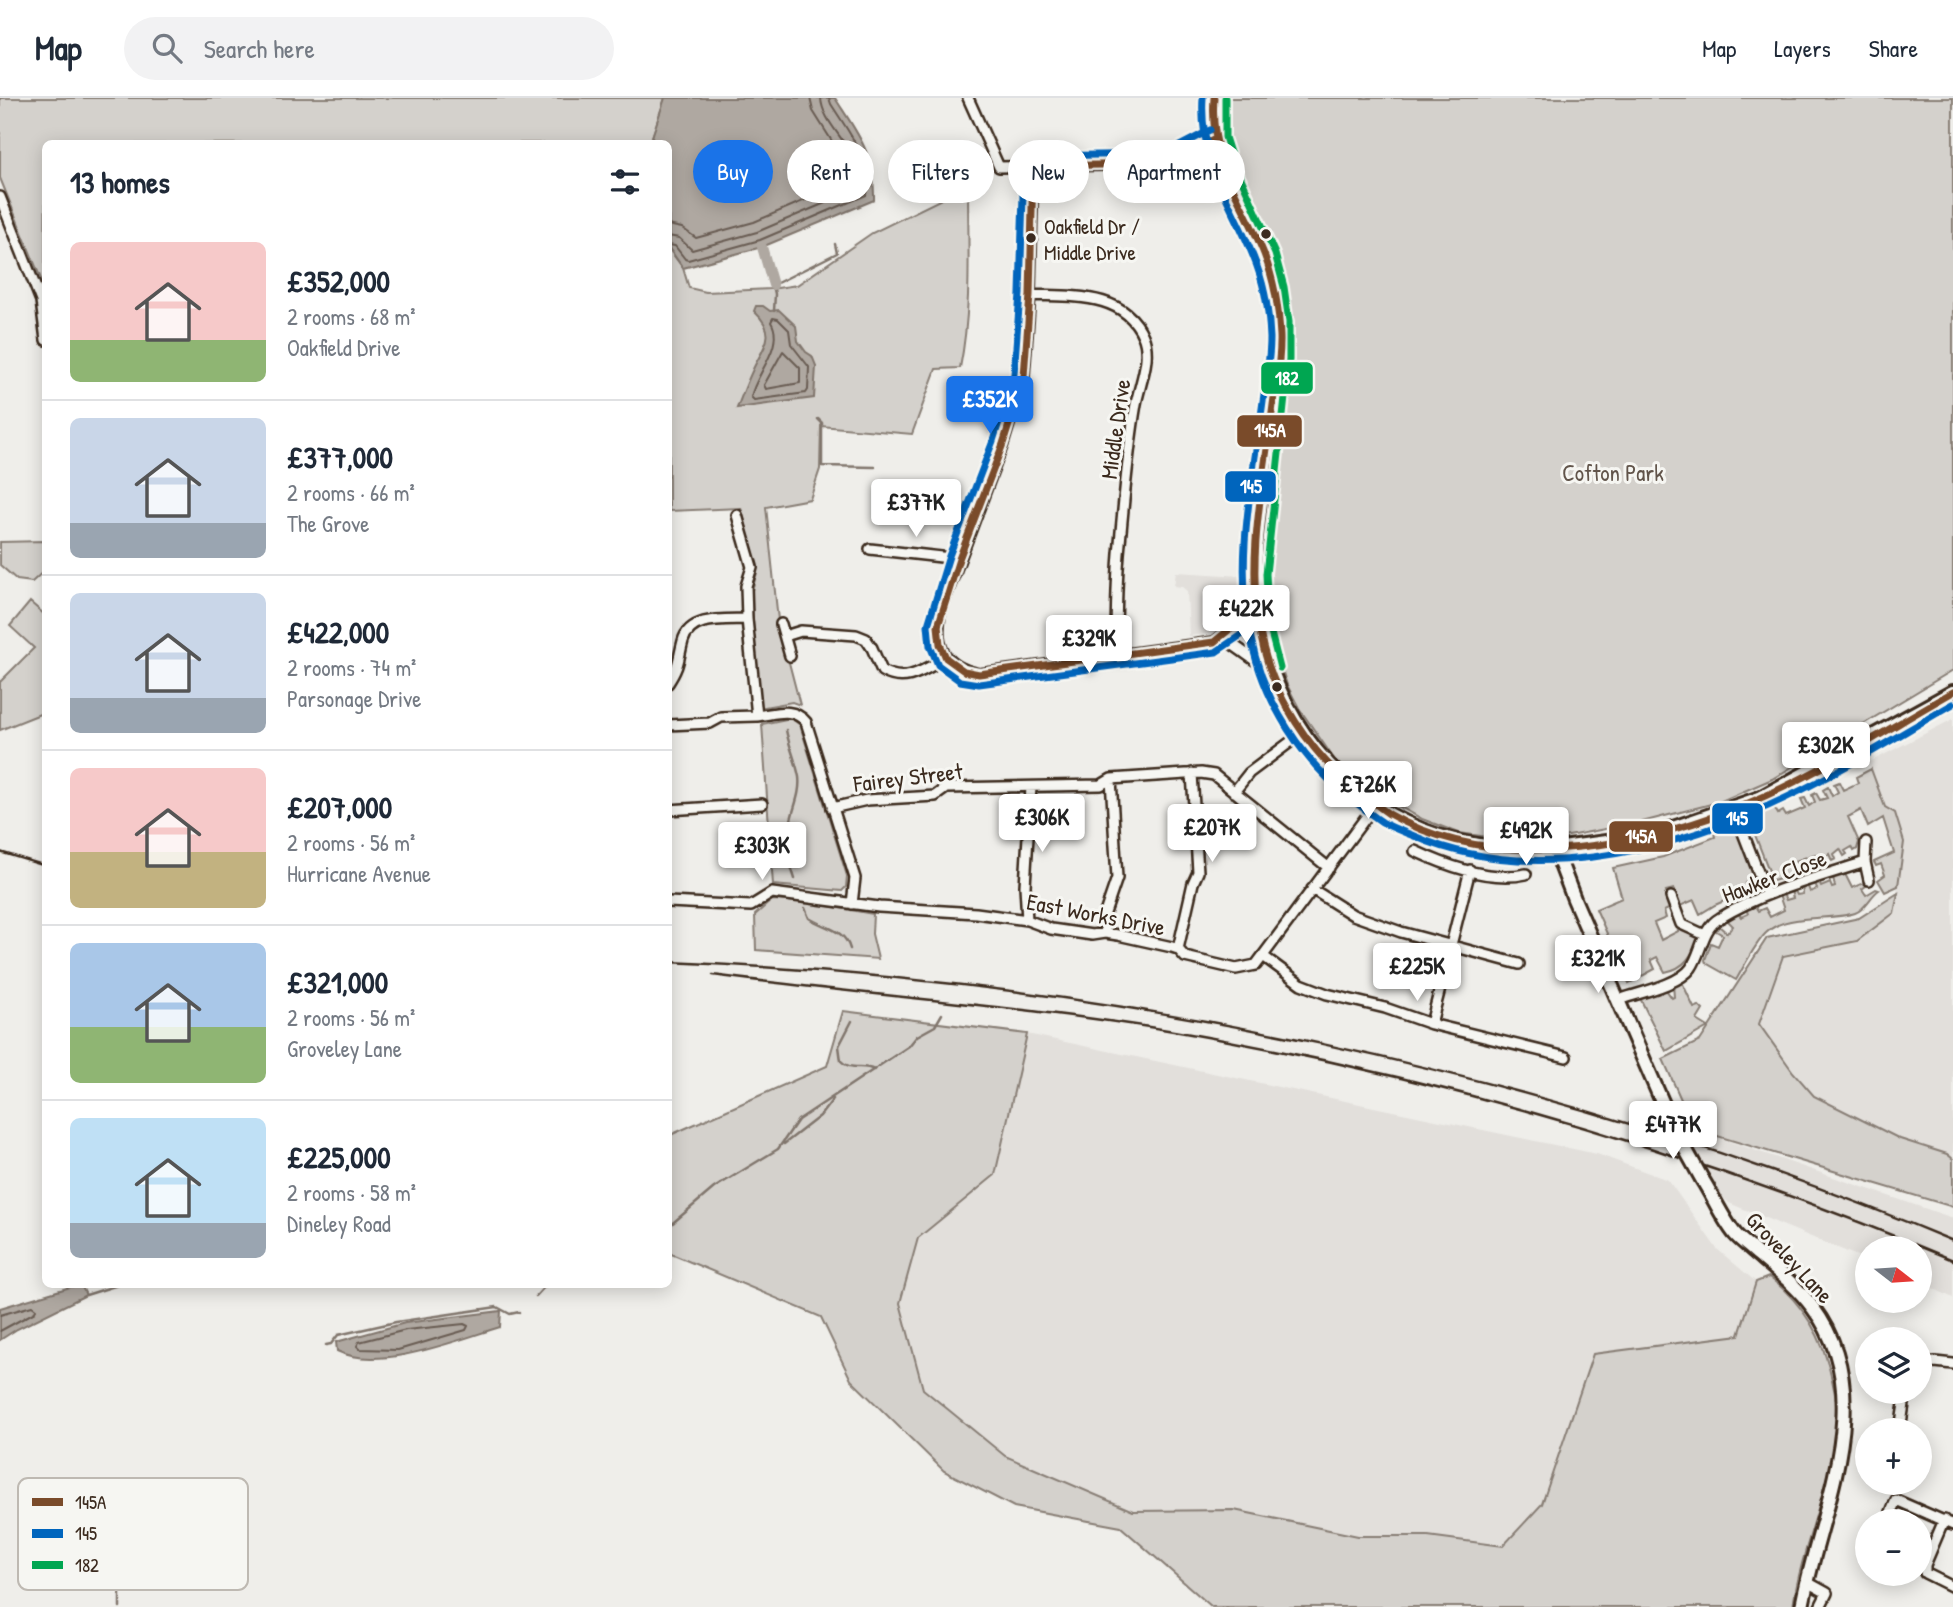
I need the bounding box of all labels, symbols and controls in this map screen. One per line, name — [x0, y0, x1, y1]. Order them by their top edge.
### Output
search box — [124, 17, 614, 80]
text: Map — [35, 26, 82, 70]
icon: search — [148, 29, 186, 67]
text: Search here — [204, 31, 315, 66]
text: Map — [1702, 32, 1736, 64]
text: Layers — [1774, 32, 1831, 64]
text: Share — [1869, 32, 1918, 64]
chip: Buy — [693, 140, 773, 203]
chip: Rent — [787, 140, 874, 203]
chip: Filters — [888, 140, 994, 203]
chip: New — [1008, 140, 1089, 203]
chip: Apartment — [1103, 140, 1245, 203]
text: 13 homes — [70, 162, 170, 202]
icon: filters — [606, 163, 644, 201]
place label: Oakfield Dr / Middle Drive — [1044, 212, 1140, 267]
unlabelled marker — [1259, 227, 1273, 241]
marker: Oakfield Dr / Middle Drive — [1024, 231, 1038, 245]
text: £352,000 — [287, 261, 390, 301]
icon: home — [126, 270, 210, 354]
text: 2 rooms · 68 m² — [287, 301, 415, 332]
text: Oakfield Drive — [287, 332, 400, 363]
line badge: 182 — [1260, 361, 1314, 395]
text: 182 — [1275, 365, 1299, 391]
pin: £352K — [941, 376, 1039, 436]
street label: Middle Drive — [1093, 377, 1137, 481]
text: £352K — [962, 383, 1018, 414]
line badge: 145A — [1236, 414, 1303, 448]
text: 145A — [1254, 417, 1286, 443]
text: £377,000 — [287, 437, 393, 477]
icon: home — [126, 446, 210, 530]
park label: Cofton Park — [1562, 457, 1664, 488]
line badge: 145 — [1224, 470, 1277, 503]
text: 145 — [1240, 473, 1263, 499]
text: 2 rooms · 66 m² — [287, 477, 415, 508]
pin: £377K — [867, 480, 965, 539]
text: £377K — [887, 486, 945, 517]
text: The Grove — [287, 508, 369, 539]
pin: £422K — [1197, 586, 1295, 645]
text: £422K — [1219, 592, 1273, 623]
text: £422,000 — [287, 612, 389, 652]
pin: £329K — [1040, 616, 1138, 675]
icon: home — [126, 621, 210, 705]
text: £329K — [1062, 622, 1116, 653]
text: 2 rooms · 74 m² — [287, 652, 416, 683]
unlabelled marker — [1270, 680, 1284, 694]
text: Parsonage Drive — [287, 683, 421, 714]
pin: £302K — [1777, 722, 1875, 782]
text: £302K — [1798, 729, 1854, 760]
street label: Fairey Street — [851, 755, 965, 799]
pin: £726K — [1319, 762, 1417, 821]
text: £726K — [1340, 768, 1396, 799]
text: £207,000 — [287, 787, 392, 827]
pin: £306K — [993, 794, 1091, 854]
icon: home — [126, 796, 210, 880]
text: £306K — [1015, 801, 1069, 832]
line badge: 145 — [1711, 802, 1764, 835]
pin: £207K — [1163, 804, 1261, 864]
text: 145 — [1726, 805, 1749, 831]
pin: £492K — [1477, 808, 1575, 867]
text: £207K — [1183, 811, 1241, 842]
text: £492K — [1500, 814, 1552, 845]
line badge: 145A — [1608, 820, 1674, 853]
pin: £303K — [713, 822, 811, 882]
text: 145A — [1625, 823, 1657, 849]
text: 2 rooms · 56 m² — [287, 827, 415, 858]
text: £303K — [734, 829, 790, 860]
street label: Hawker Close — [1717, 842, 1831, 910]
text: Hurricane Avenue — [287, 858, 431, 889]
street label: East Works Drive — [1024, 885, 1168, 943]
pin: £321K — [1549, 936, 1647, 995]
text: £321K — [1571, 942, 1625, 973]
pin: £225K — [1368, 944, 1466, 1003]
text: £225K — [1389, 950, 1445, 981]
text: £321,000 — [287, 962, 388, 1002]
icon: home — [126, 971, 210, 1055]
text: 2 rooms · 56 m² — [287, 1002, 415, 1033]
text: Groveley Lane — [287, 1033, 402, 1064]
pin: £477K — [1624, 1102, 1722, 1161]
text: £477K — [1645, 1108, 1701, 1139]
text: £225,000 — [287, 1137, 391, 1177]
icon: home — [126, 1146, 210, 1230]
text: 2 rooms · 58 m² — [287, 1177, 416, 1208]
street label: Groveley Lane — [1739, 1204, 1841, 1310]
text: Dineley Road — [287, 1208, 391, 1239]
north arrow — [1855, 1236, 1932, 1312]
map controls — [1855, 1236, 1932, 1586]
button: layers — [1855, 1327, 1932, 1404]
button: + — [1855, 1418, 1932, 1495]
legend — [18, 1478, 248, 1590]
text: 145A — [75, 1489, 106, 1515]
button: − — [1855, 1509, 1932, 1586]
text: 145 — [75, 1520, 97, 1546]
text: 182 — [75, 1552, 99, 1578]

